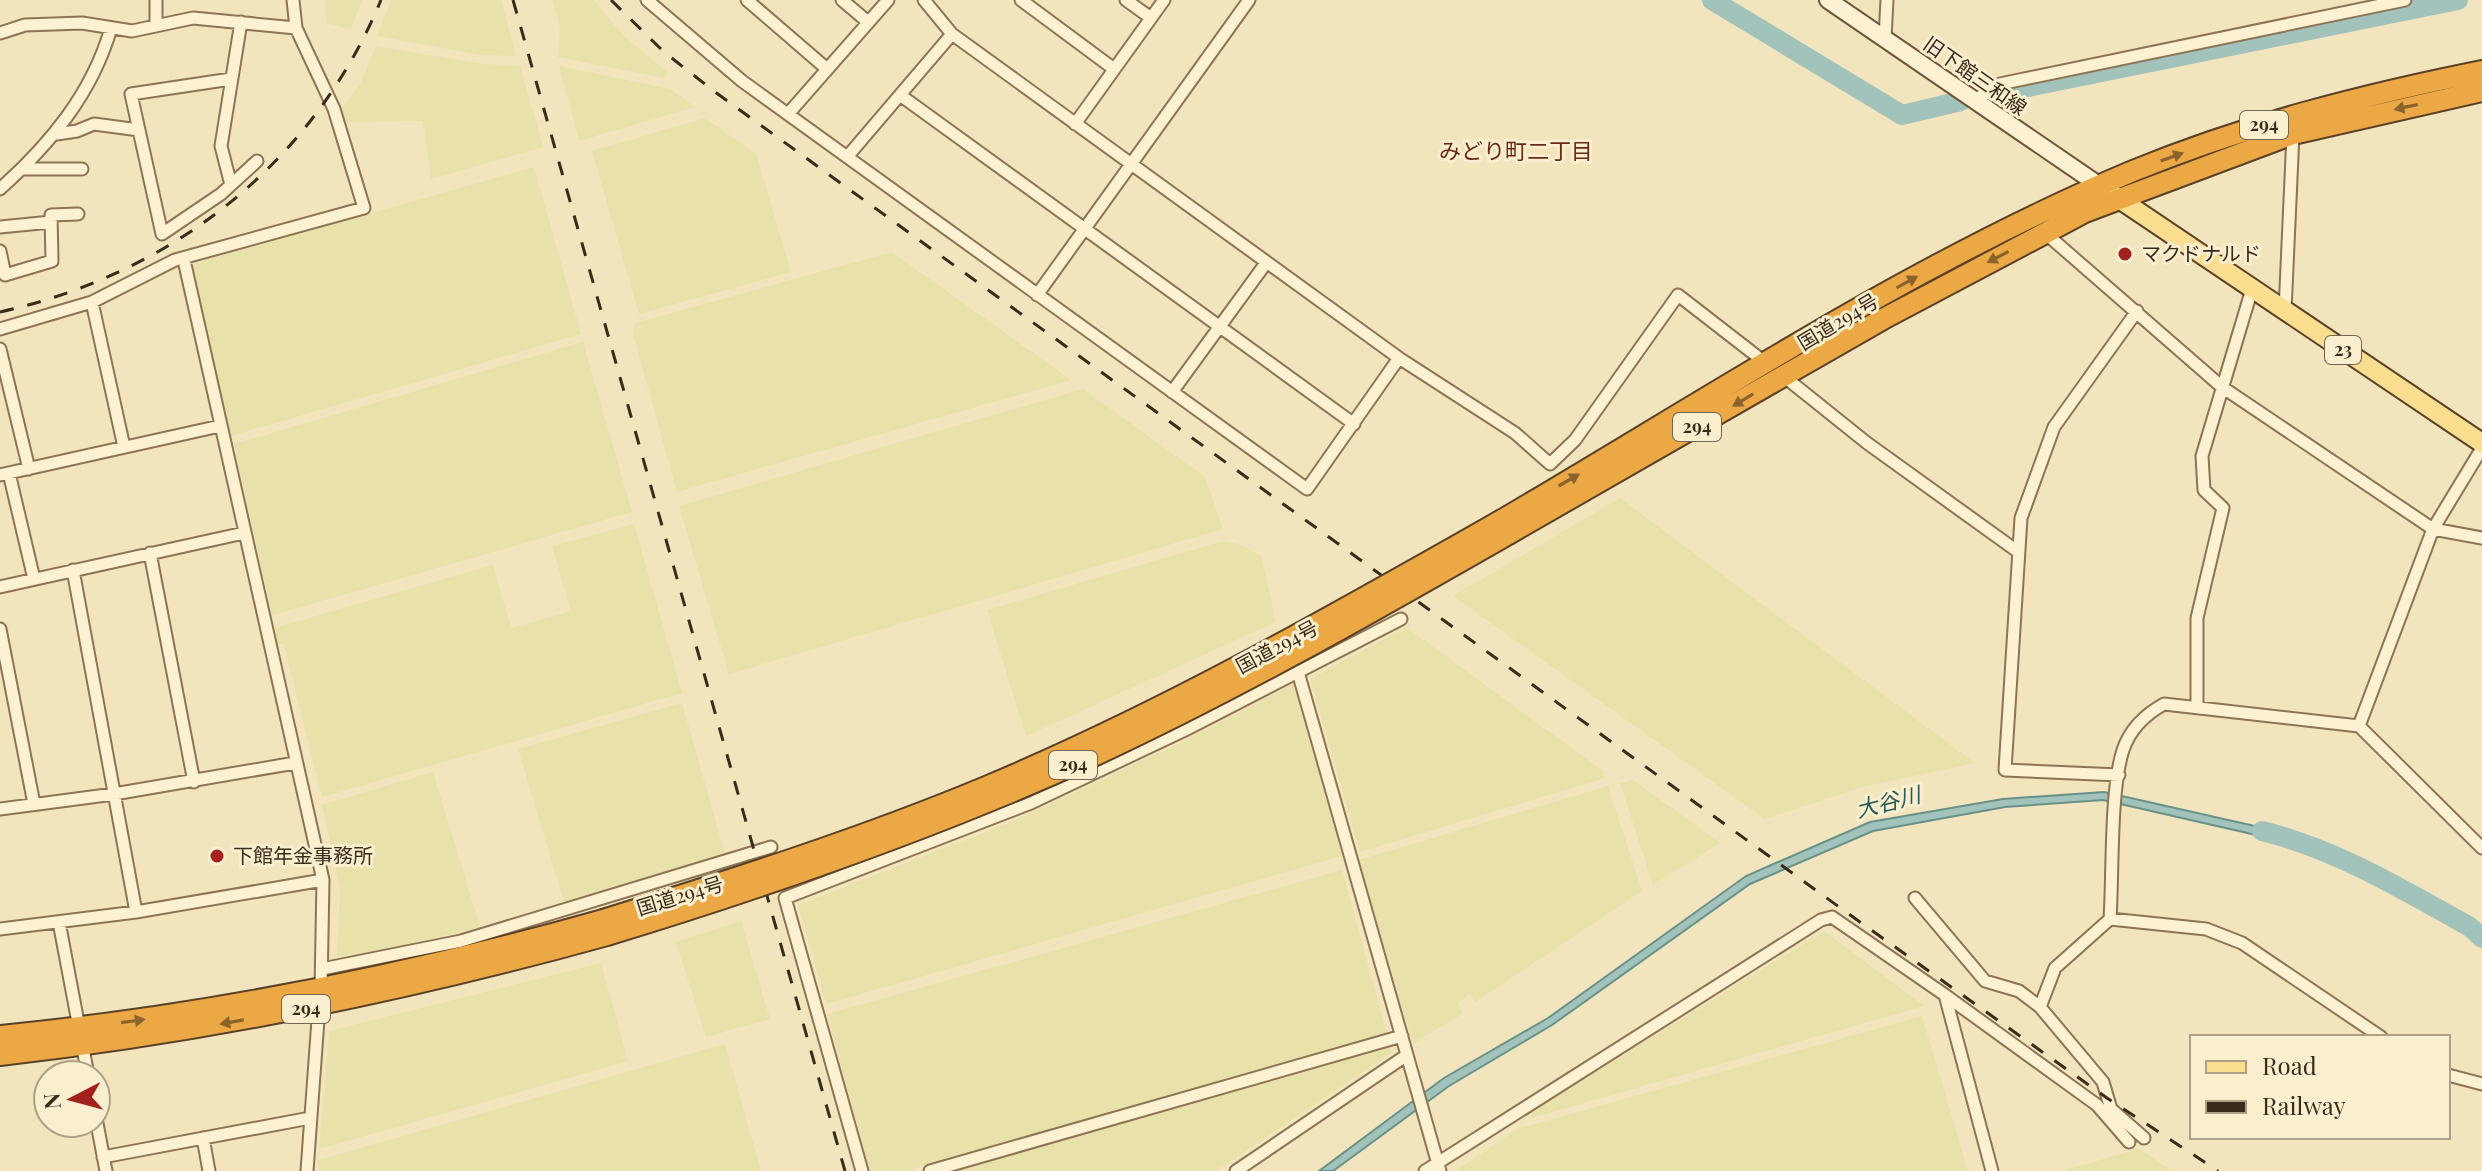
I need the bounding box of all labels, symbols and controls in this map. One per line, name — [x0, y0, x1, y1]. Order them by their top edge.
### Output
street label: 旧下館三和線 — [1919, 29, 2033, 120]
one-way arrow — [2393, 101, 2418, 114]
road number: 294 — [2240, 111, 2288, 139]
district label: みどり町二丁目 — [1439, 135, 1593, 165]
one-way arrow — [2160, 150, 2184, 162]
place label: マクドナルド — [2141, 239, 2261, 266]
marker: マクドナルド — [2116, 245, 2134, 263]
one-way arrow — [1986, 250, 2009, 264]
one-way arrow — [1896, 275, 1918, 289]
street label: 国道294号 — [1792, 286, 1883, 355]
road number: 23 — [2325, 336, 2361, 364]
one-way arrow — [1732, 393, 1754, 407]
road number: 294 — [1673, 413, 1721, 441]
one-way arrow — [1558, 473, 1580, 487]
street label: 国道294号 — [1230, 613, 1322, 679]
road number: 294 — [1049, 751, 1097, 779]
water label: 大谷川 — [1852, 778, 1925, 824]
place label: 下館年金事務所 — [233, 841, 373, 868]
marker: 下館年金事務所 — [208, 847, 226, 865]
street label: 国道294号 — [633, 869, 726, 921]
road number: 294 — [282, 995, 330, 1023]
one-way arrow — [121, 1014, 146, 1027]
one-way arrow — [219, 1017, 244, 1029]
legend — [2190, 1035, 2450, 1139]
text: Road — [2262, 1049, 2317, 1081]
north arrow — [32, 1059, 112, 1139]
text: Railway — [2262, 1089, 2346, 1121]
text: N — [35, 1092, 67, 1111]

